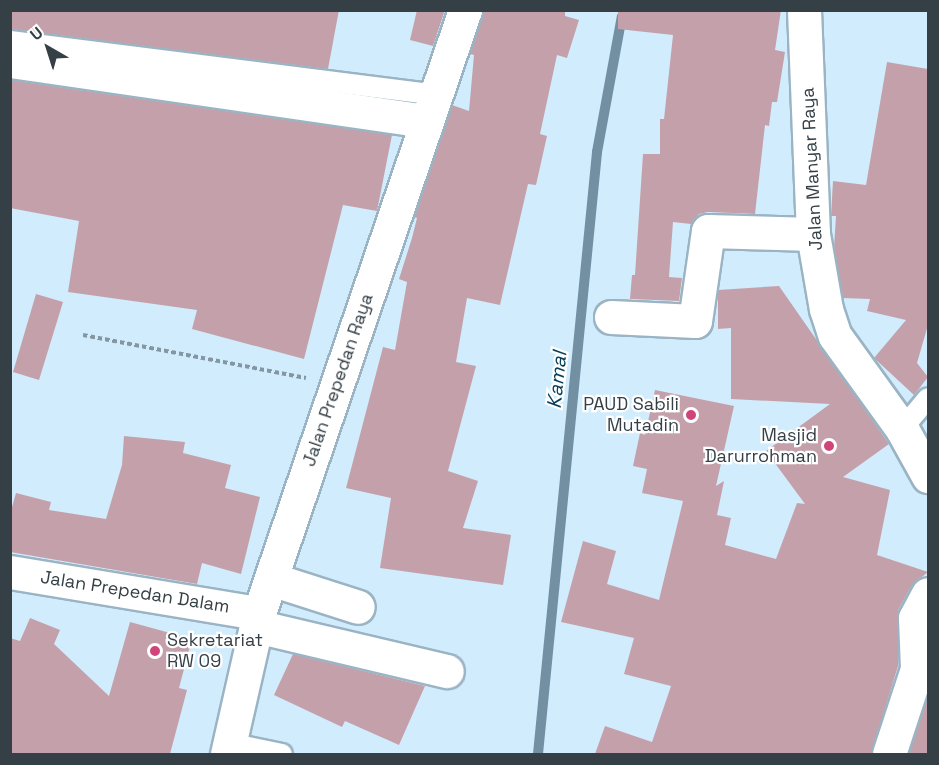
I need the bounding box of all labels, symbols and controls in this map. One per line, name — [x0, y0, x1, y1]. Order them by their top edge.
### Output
north arrow — [18, 18, 78, 78]
text: U — [26, 22, 47, 45]
street label: Jalan Manyar Raya — [797, 87, 827, 251]
street label: Jalan Prepedan Raya — [298, 291, 378, 469]
water label: Kamal — [542, 350, 572, 410]
place label: PAUD Sabili Mutadin — [583, 394, 679, 436]
marker: PAUD Sabili Mutadin — [684, 408, 698, 422]
place label: Masjid Darurrohman — [705, 425, 817, 468]
marker: Masjid Darurrohman — [822, 439, 836, 453]
street label: Jalan Prepedan Dalam — [39, 566, 231, 618]
place label: Sekretariat RW 09 — [167, 630, 263, 672]
marker: Sekretariat RW 09 — [148, 644, 162, 658]

